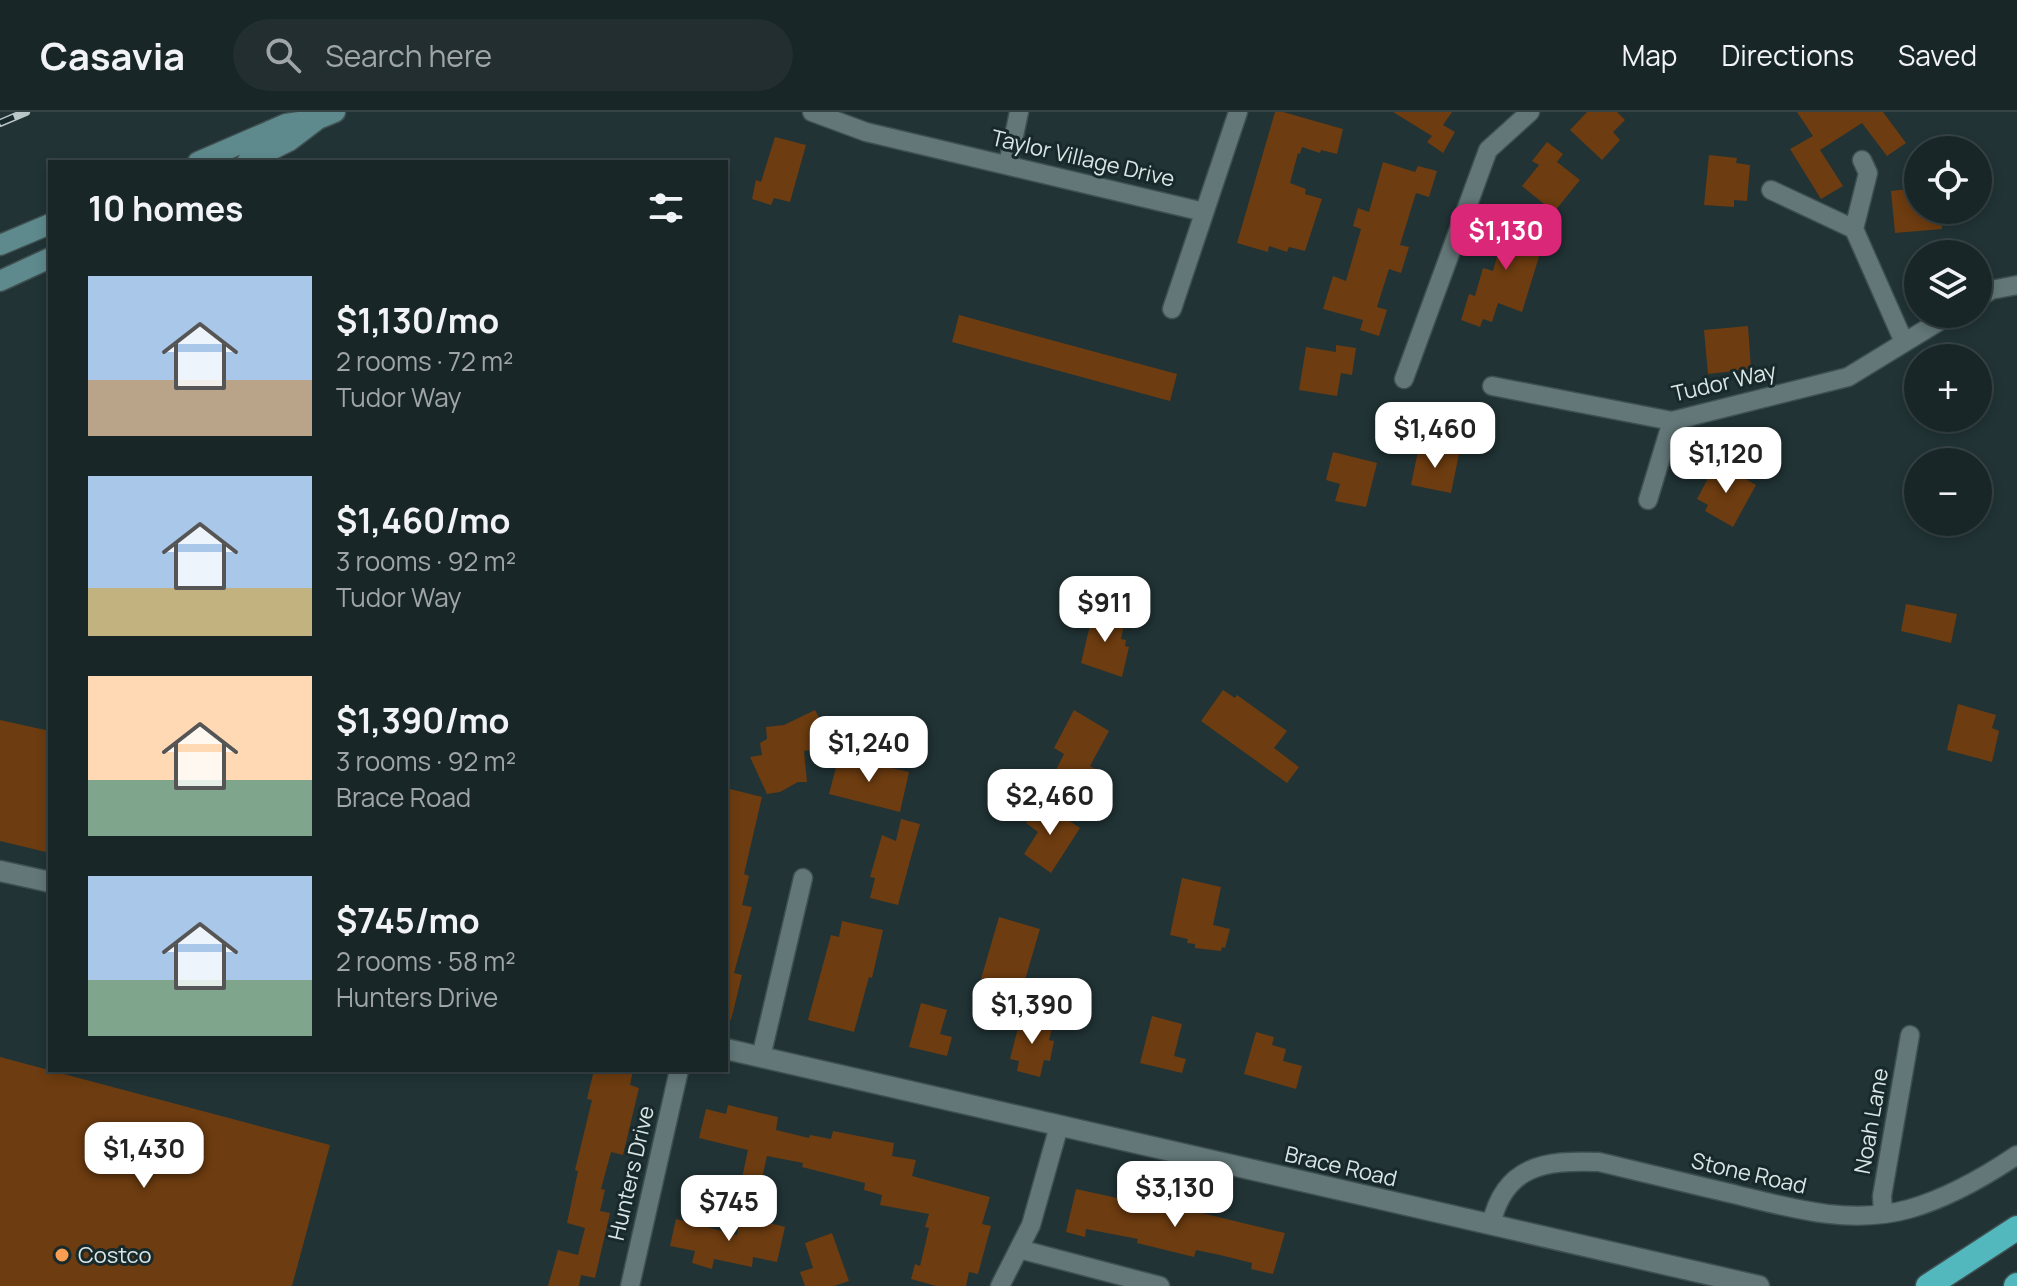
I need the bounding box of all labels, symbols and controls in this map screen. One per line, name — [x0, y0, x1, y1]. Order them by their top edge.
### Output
search box — [233, 19, 793, 91]
text: Casavia — [40, 29, 185, 81]
icon: search — [261, 33, 305, 77]
text: Search here — [325, 35, 492, 76]
text: Map — [1622, 36, 1677, 74]
text: Directions — [1721, 36, 1854, 74]
text: Saved — [1898, 36, 1977, 74]
street label: Taylor Village Drive — [988, 122, 1178, 194]
map controls — [1904, 136, 1992, 536]
button: locate — [1904, 136, 1992, 224]
text: 10 homes — [88, 185, 244, 231]
icon: filters — [644, 186, 688, 230]
pin: $1,130 — [1441, 204, 1571, 272]
text: $1,130 — [1468, 212, 1544, 248]
button: layers — [1904, 240, 1992, 328]
text: $1,130/mo — [336, 297, 499, 343]
icon: home — [152, 308, 248, 404]
text: 2 rooms · 72 m² — [336, 343, 513, 379]
button: + — [1904, 344, 1992, 432]
street label: Tudor Way — [1669, 355, 1780, 409]
text: Tudor Way — [336, 379, 462, 415]
pin: $1,460 — [1370, 402, 1500, 470]
text: $1,460 — [1393, 410, 1477, 446]
pin: $1,120 — [1661, 427, 1791, 495]
text: $1,120 — [1688, 435, 1764, 471]
button: − — [1904, 448, 1992, 536]
text: $1,460/mo — [336, 497, 510, 543]
icon: home — [152, 508, 248, 604]
text: 3 rooms · 92 m² — [336, 543, 516, 579]
pin: $911 — [1058, 576, 1152, 644]
text: Tudor Way — [336, 579, 462, 615]
text: $911 — [1077, 584, 1133, 620]
text: $1,390/mo — [336, 697, 509, 743]
icon: home — [152, 708, 248, 804]
pin: $1,240 — [804, 716, 934, 784]
text: $1,240 — [828, 724, 910, 760]
text: 3 rooms · 92 m² — [336, 743, 516, 779]
pin: $2,460 — [985, 769, 1115, 837]
text: $2,460 — [1006, 777, 1094, 813]
text: Brace Road — [336, 779, 471, 815]
text: $745/mo — [336, 897, 480, 943]
icon: home — [152, 908, 248, 1004]
text: 2 rooms · 58 m² — [336, 943, 516, 979]
pin: $1,390 — [967, 978, 1097, 1046]
text: Hunters Drive — [336, 979, 498, 1015]
text: $1,390 — [991, 986, 1073, 1022]
street label: Noah Lane — [1847, 1066, 1895, 1176]
street label: Hunters Drive — [601, 1103, 661, 1243]
pin: $1,430 — [79, 1122, 209, 1190]
text: $1,430 — [103, 1130, 185, 1166]
street label: Brace Road — [1282, 1139, 1400, 1193]
street label: Stone Road — [1688, 1145, 1810, 1201]
pin: $3,130 — [1110, 1161, 1240, 1229]
text: $3,130 — [1135, 1169, 1215, 1205]
pin: $745 — [682, 1175, 776, 1243]
text: $745 — [699, 1183, 759, 1219]
place label: Costco — [78, 1240, 151, 1270]
marker: Costco — [53, 1246, 71, 1264]

